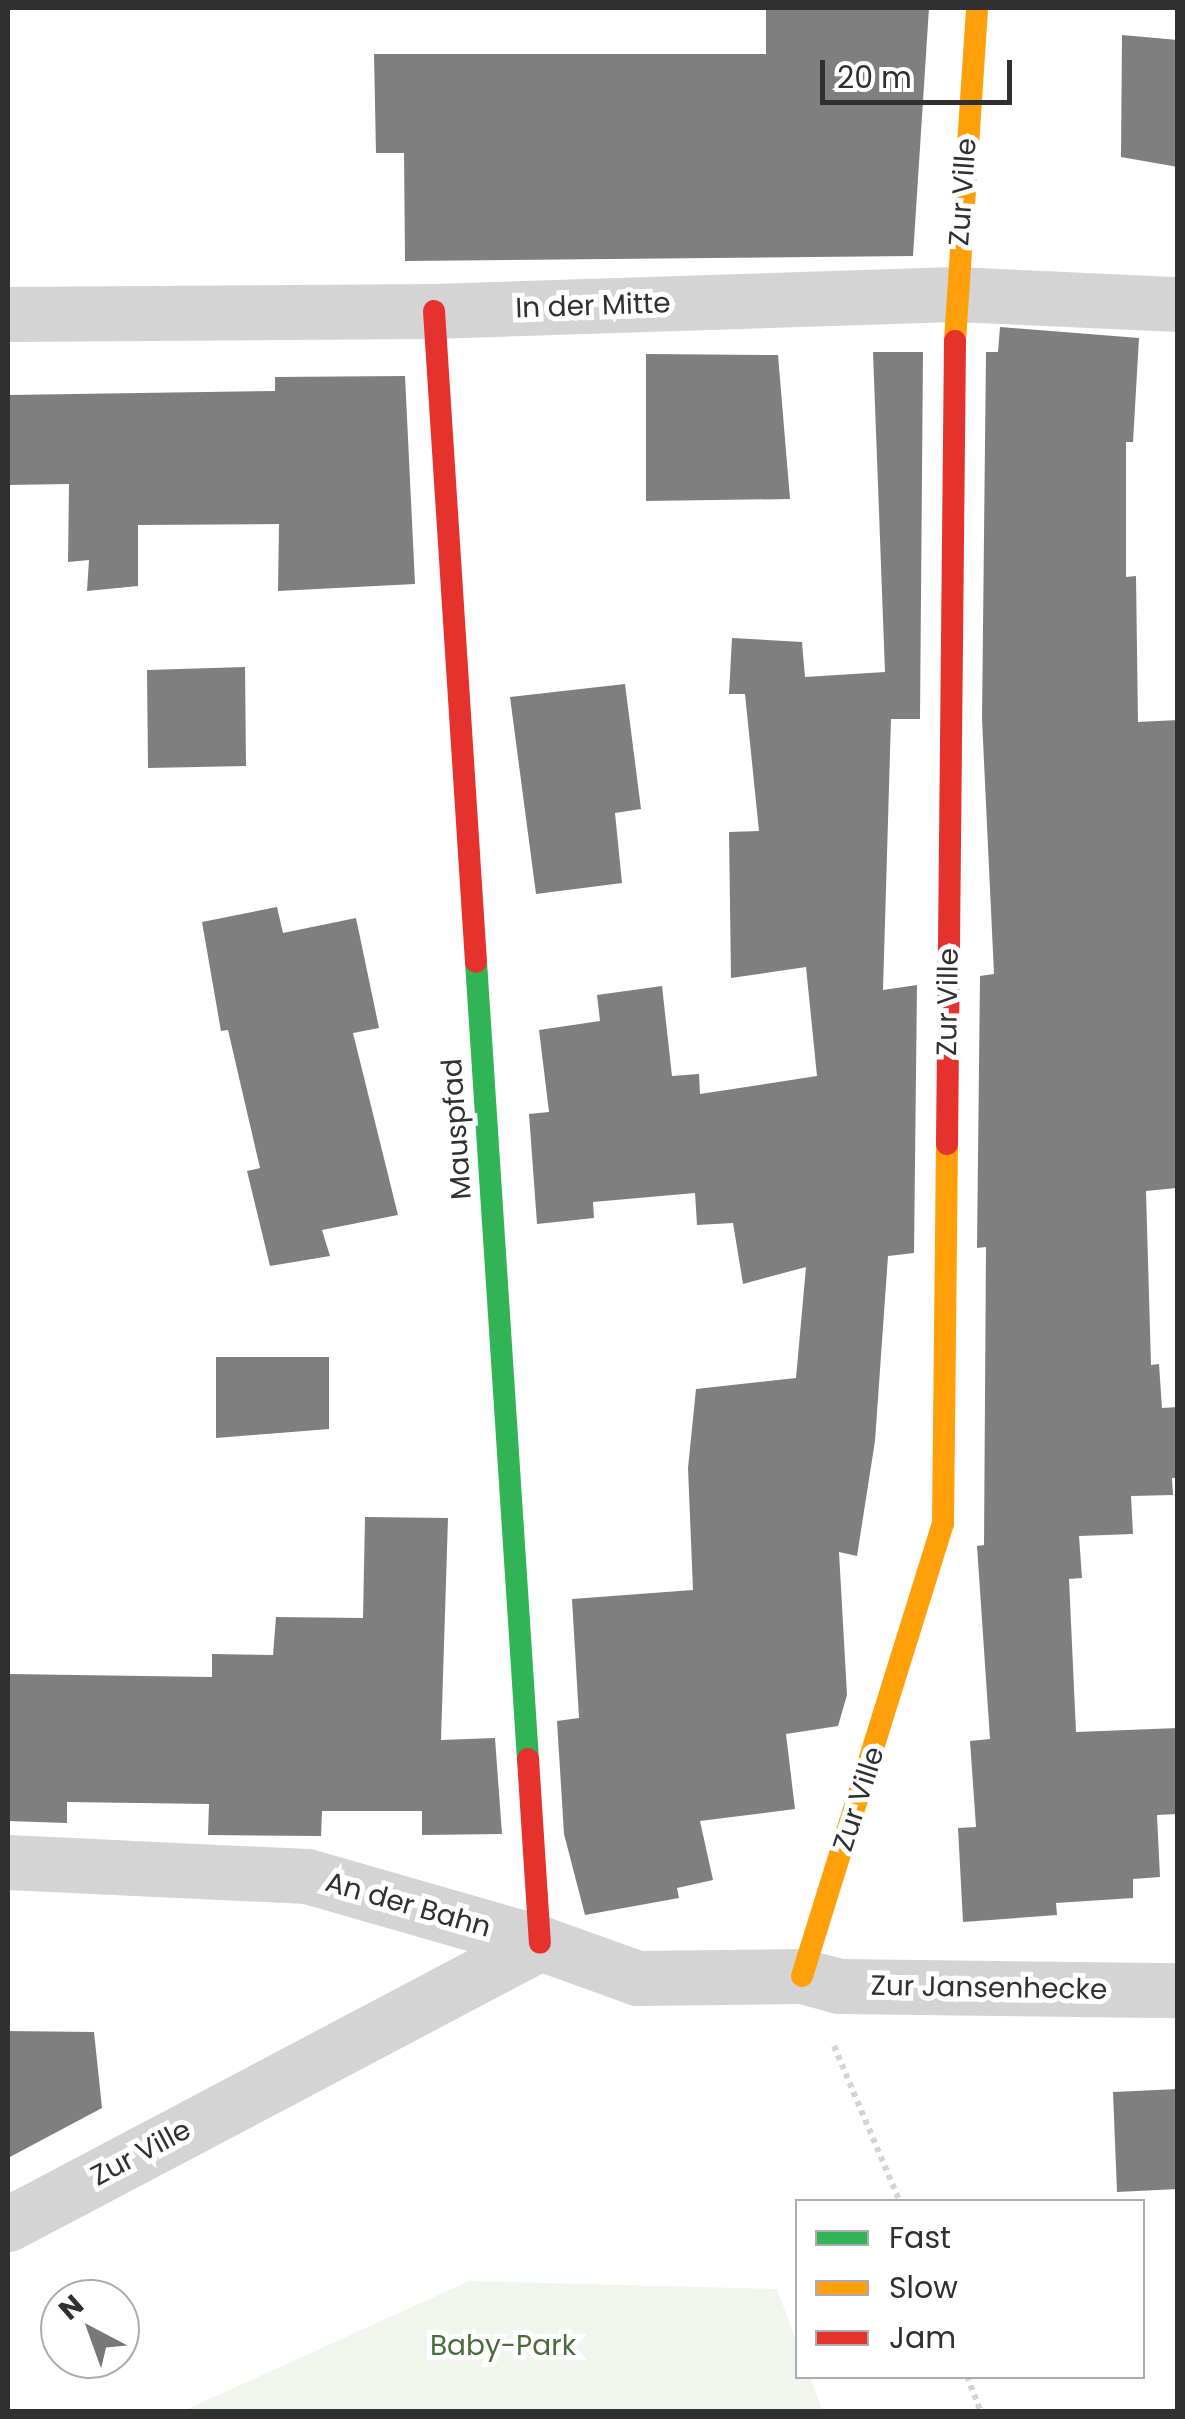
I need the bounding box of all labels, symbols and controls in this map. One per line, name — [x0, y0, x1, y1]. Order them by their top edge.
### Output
scale bar — [825, 40, 1018, 102]
text: 20 m — [837, 56, 912, 99]
street label: Zur Ville — [942, 137, 984, 247]
street label: In der Mitte — [515, 287, 671, 325]
street label: Zur Ville — [930, 948, 966, 1056]
street label: Mauspfad — [435, 1057, 479, 1201]
street label: Zur Ville — [826, 1742, 892, 1856]
street label: An der Bahn — [321, 1865, 495, 1945]
street label: Zur Jansenhecke — [870, 1969, 1108, 2007]
street label: Zur Ville — [85, 2113, 197, 2193]
legend — [795, 2199, 1145, 2379]
text: Fast — [889, 2216, 951, 2259]
text: Slow — [889, 2266, 958, 2309]
north arrow — [40, 2279, 140, 2379]
text: N — [51, 2286, 92, 2329]
text: Jam — [889, 2316, 956, 2359]
park label: Baby-Park — [430, 2329, 576, 2363]

